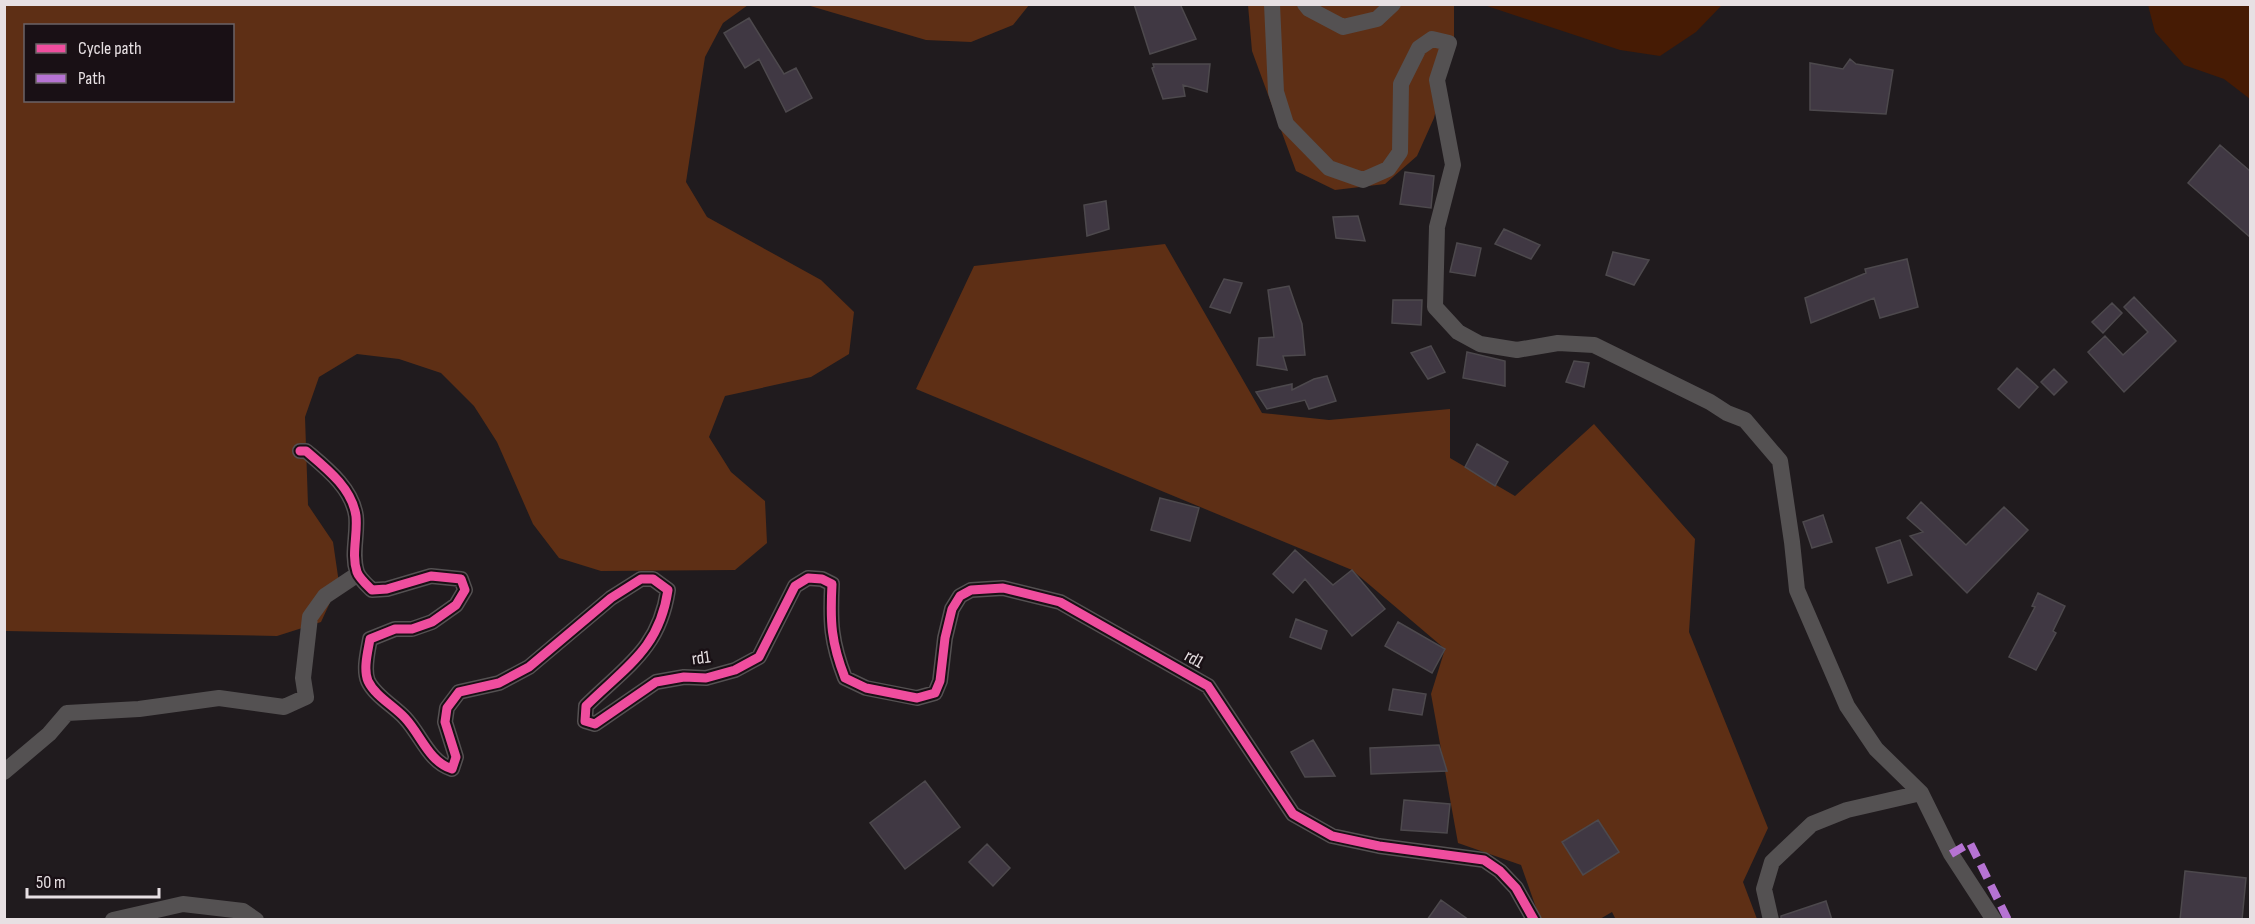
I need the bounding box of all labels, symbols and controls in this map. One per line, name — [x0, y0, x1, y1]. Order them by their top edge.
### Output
legend — [24, 24, 234, 102]
text: Cycle path — [78, 38, 142, 59]
text: Path — [78, 68, 106, 89]
street label: rd1 — [1181, 645, 1208, 673]
street label: rd1 — [690, 646, 712, 670]
scale bar — [27, 861, 159, 899]
text: 50 m — [36, 872, 66, 893]

